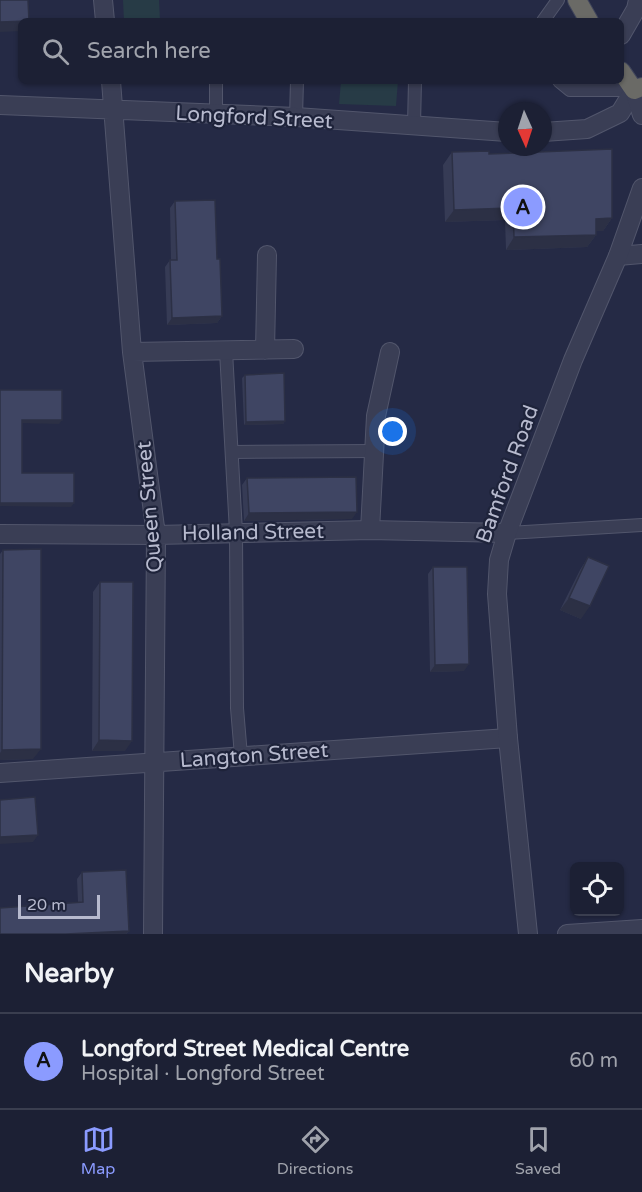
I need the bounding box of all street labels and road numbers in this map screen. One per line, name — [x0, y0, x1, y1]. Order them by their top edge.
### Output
street label: Longford Street — [175, 101, 333, 134]
street label: Bamford Road — [471, 402, 544, 546]
street label: Queen Street — [131, 440, 168, 574]
street label: Holland Street — [182, 519, 324, 546]
street label: Langton Street — [179, 738, 329, 773]

